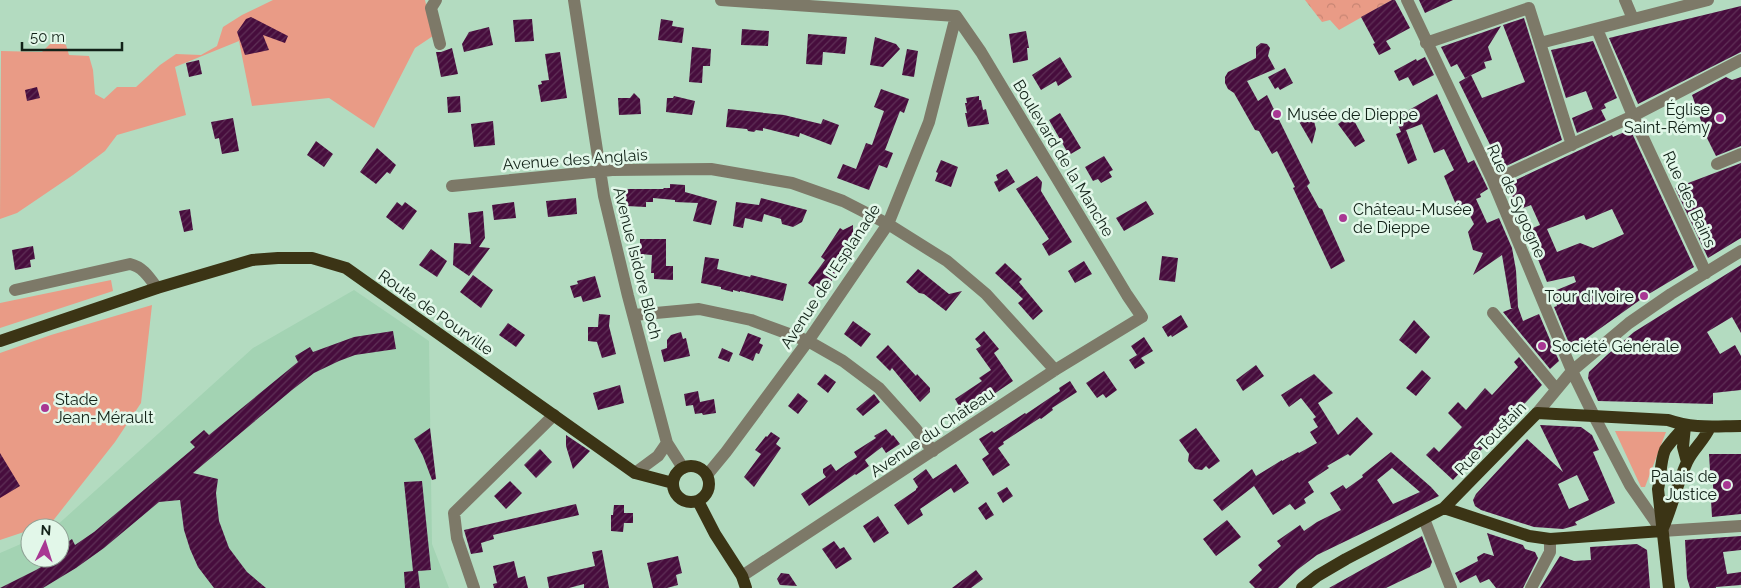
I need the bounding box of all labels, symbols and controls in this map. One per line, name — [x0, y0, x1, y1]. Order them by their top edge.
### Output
scale bar — [22, 20, 122, 52]
text: 50 m — [30, 28, 65, 46]
street label: Boulevard de la Manche — [1009, 76, 1118, 240]
place label: Église Saint-Rémy — [1624, 99, 1710, 137]
place label: Musée de Dieppe — [1287, 105, 1418, 124]
marker: Musée de Dieppe — [1271, 108, 1283, 120]
marker: Église Saint-Rémy — [1714, 112, 1726, 124]
street label: Rue de Sygogne — [1483, 141, 1550, 261]
street label: Avenue des Anglais — [502, 145, 648, 174]
street label: Rue des Bains — [1659, 148, 1720, 251]
street label: Avenue Isidore Bloch — [609, 185, 666, 341]
street label: Avenue de l'Esplanade — [777, 200, 884, 352]
place label: Château-Musée de Dieppe — [1353, 200, 1472, 237]
marker: Château-Musée de Dieppe — [1337, 212, 1349, 224]
street label: Route de Pourville — [375, 266, 497, 359]
place label: Tour d'Ivoire — [1545, 287, 1634, 306]
marker: Tour d'Ivoire — [1638, 290, 1650, 302]
place label: Société Générale — [1552, 337, 1679, 356]
marker: Société Générale — [1536, 340, 1548, 352]
street label: Avenue du Château — [867, 384, 998, 481]
place label: Stade Jean-Mérault — [55, 390, 154, 427]
street label: Rue Toustain — [1451, 398, 1530, 479]
marker: Stade Jean-Mérault — [39, 402, 51, 414]
place label: Palais de Justice — [1651, 467, 1717, 504]
marker: Palais de Justice — [1721, 479, 1733, 491]
north arrow — [20, 518, 70, 568]
text: N — [40, 522, 52, 538]

